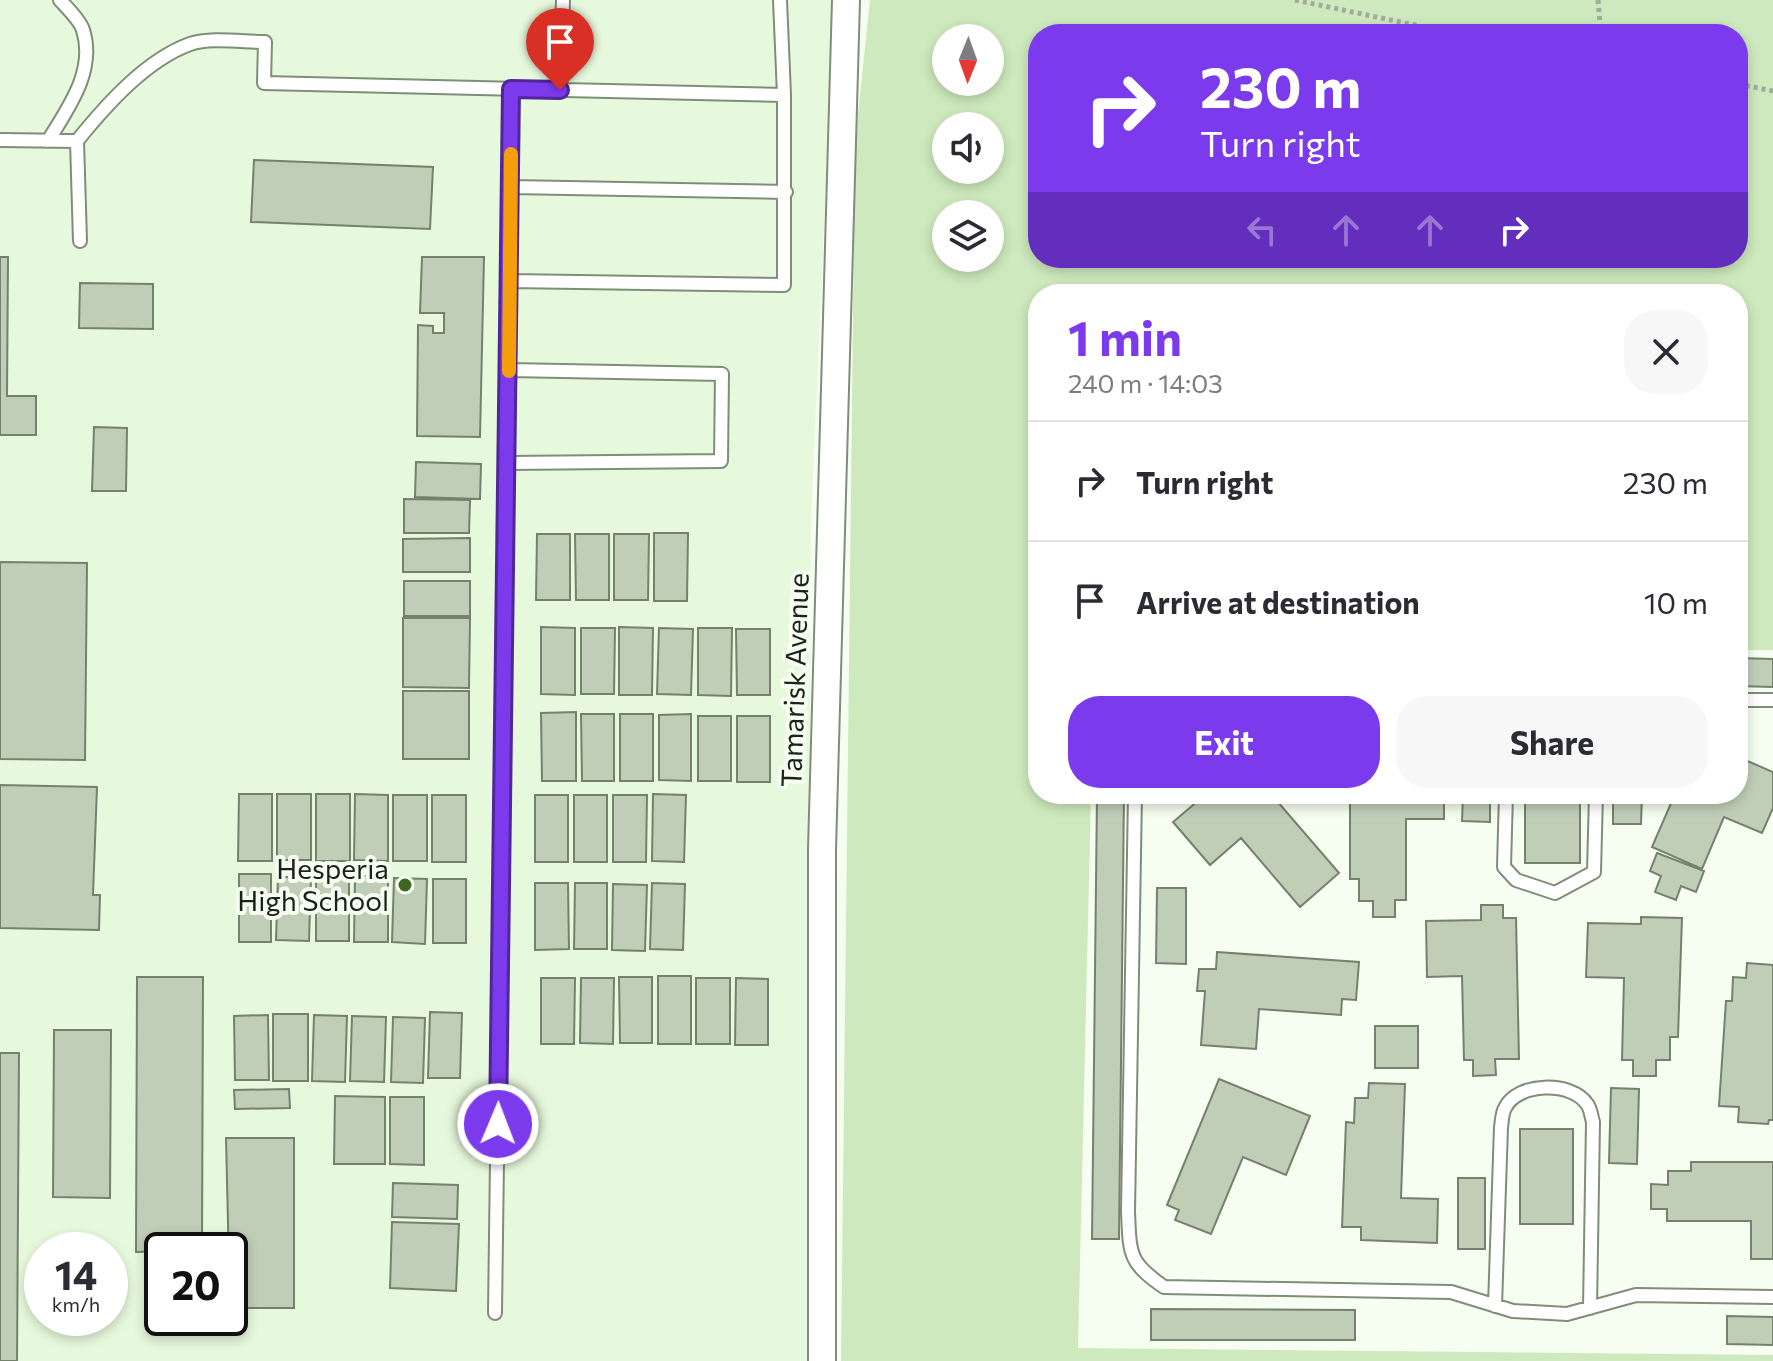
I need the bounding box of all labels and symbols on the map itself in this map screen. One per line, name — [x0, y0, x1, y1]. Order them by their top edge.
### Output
pin — [526, 8, 594, 90]
north arrow — [932, 24, 1004, 96]
street label: Tamarisk Avenue — [773, 572, 815, 788]
place label: Hesperia High School — [237, 851, 389, 917]
marker: Hesperia High School — [396, 876, 414, 894]
position arrow — [456, 1082, 540, 1166]
speed limit sign: 20 — [144, 1232, 248, 1336]

